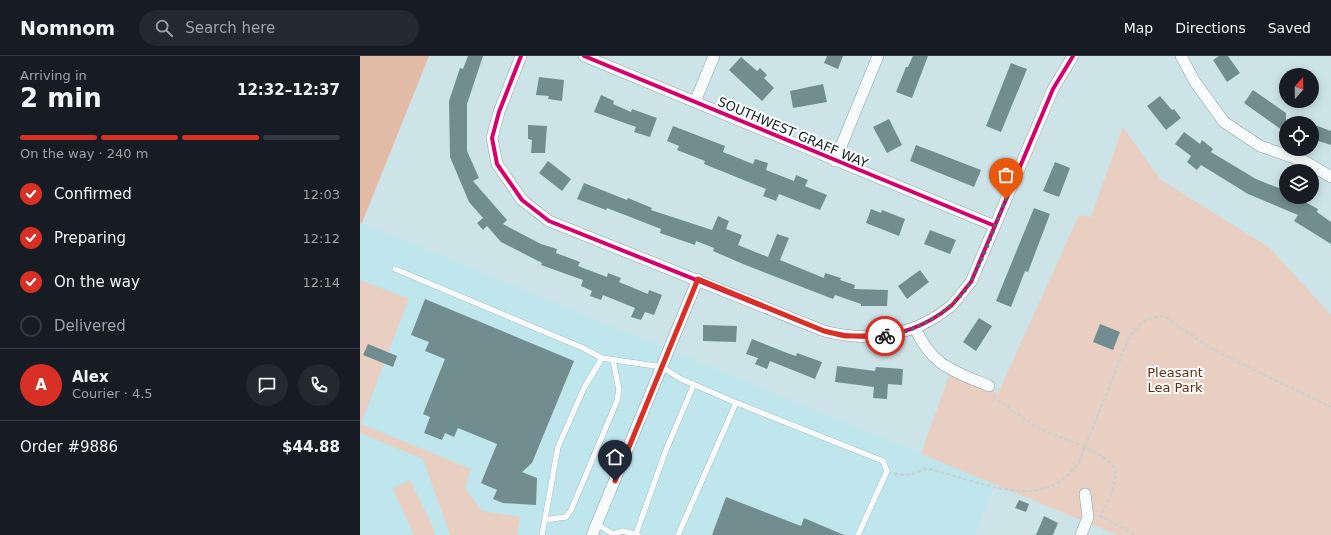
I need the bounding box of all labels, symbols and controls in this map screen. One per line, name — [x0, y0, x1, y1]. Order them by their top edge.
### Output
search box — [139, 10, 419, 46]
text: Nomnom — [20, 17, 115, 39]
icon: search — [153, 17, 175, 39]
text: Search here — [185, 19, 275, 37]
text: Map — [1124, 20, 1153, 36]
text: Directions — [1175, 20, 1246, 36]
text: Saved — [1268, 20, 1311, 36]
text: Arriving in — [20, 68, 87, 83]
north arrow — [1279, 68, 1319, 108]
map controls — [1279, 68, 1319, 204]
text: 12:32–12:37 — [237, 81, 340, 99]
text: 2 min — [20, 83, 102, 113]
street label: SOUTHWEST GRAFF WAY — [715, 94, 870, 171]
button: locate — [1279, 116, 1319, 156]
text: On the way · 240 m — [20, 146, 148, 161]
pin — [989, 158, 1023, 199]
icon: bag — [995, 164, 1017, 186]
button: layers — [1279, 164, 1319, 204]
icon: check — [20, 183, 42, 205]
text: Confirmed — [54, 185, 132, 203]
text: 12:03 — [303, 187, 340, 202]
icon: check — [20, 227, 42, 249]
text: Preparing — [54, 229, 126, 247]
text: 12:12 — [303, 231, 340, 246]
icon: check — [20, 271, 42, 293]
text: On the way — [54, 273, 140, 291]
text: 12:14 — [303, 275, 340, 290]
courier — [865, 316, 905, 356]
text: Delivered — [54, 317, 126, 335]
icon: bike — [874, 325, 896, 347]
button: chat — [246, 364, 288, 406]
button: phone — [298, 364, 340, 406]
park label: Pleasant Lea Park — [1147, 365, 1203, 395]
text: Alex — [72, 368, 109, 386]
text: A — [35, 376, 47, 394]
text: Courier · 4.5 — [72, 386, 153, 401]
text: Order #9886 — [20, 438, 118, 456]
text: $44.88 — [282, 438, 340, 456]
pin — [598, 440, 632, 481]
icon: home — [604, 446, 626, 468]

